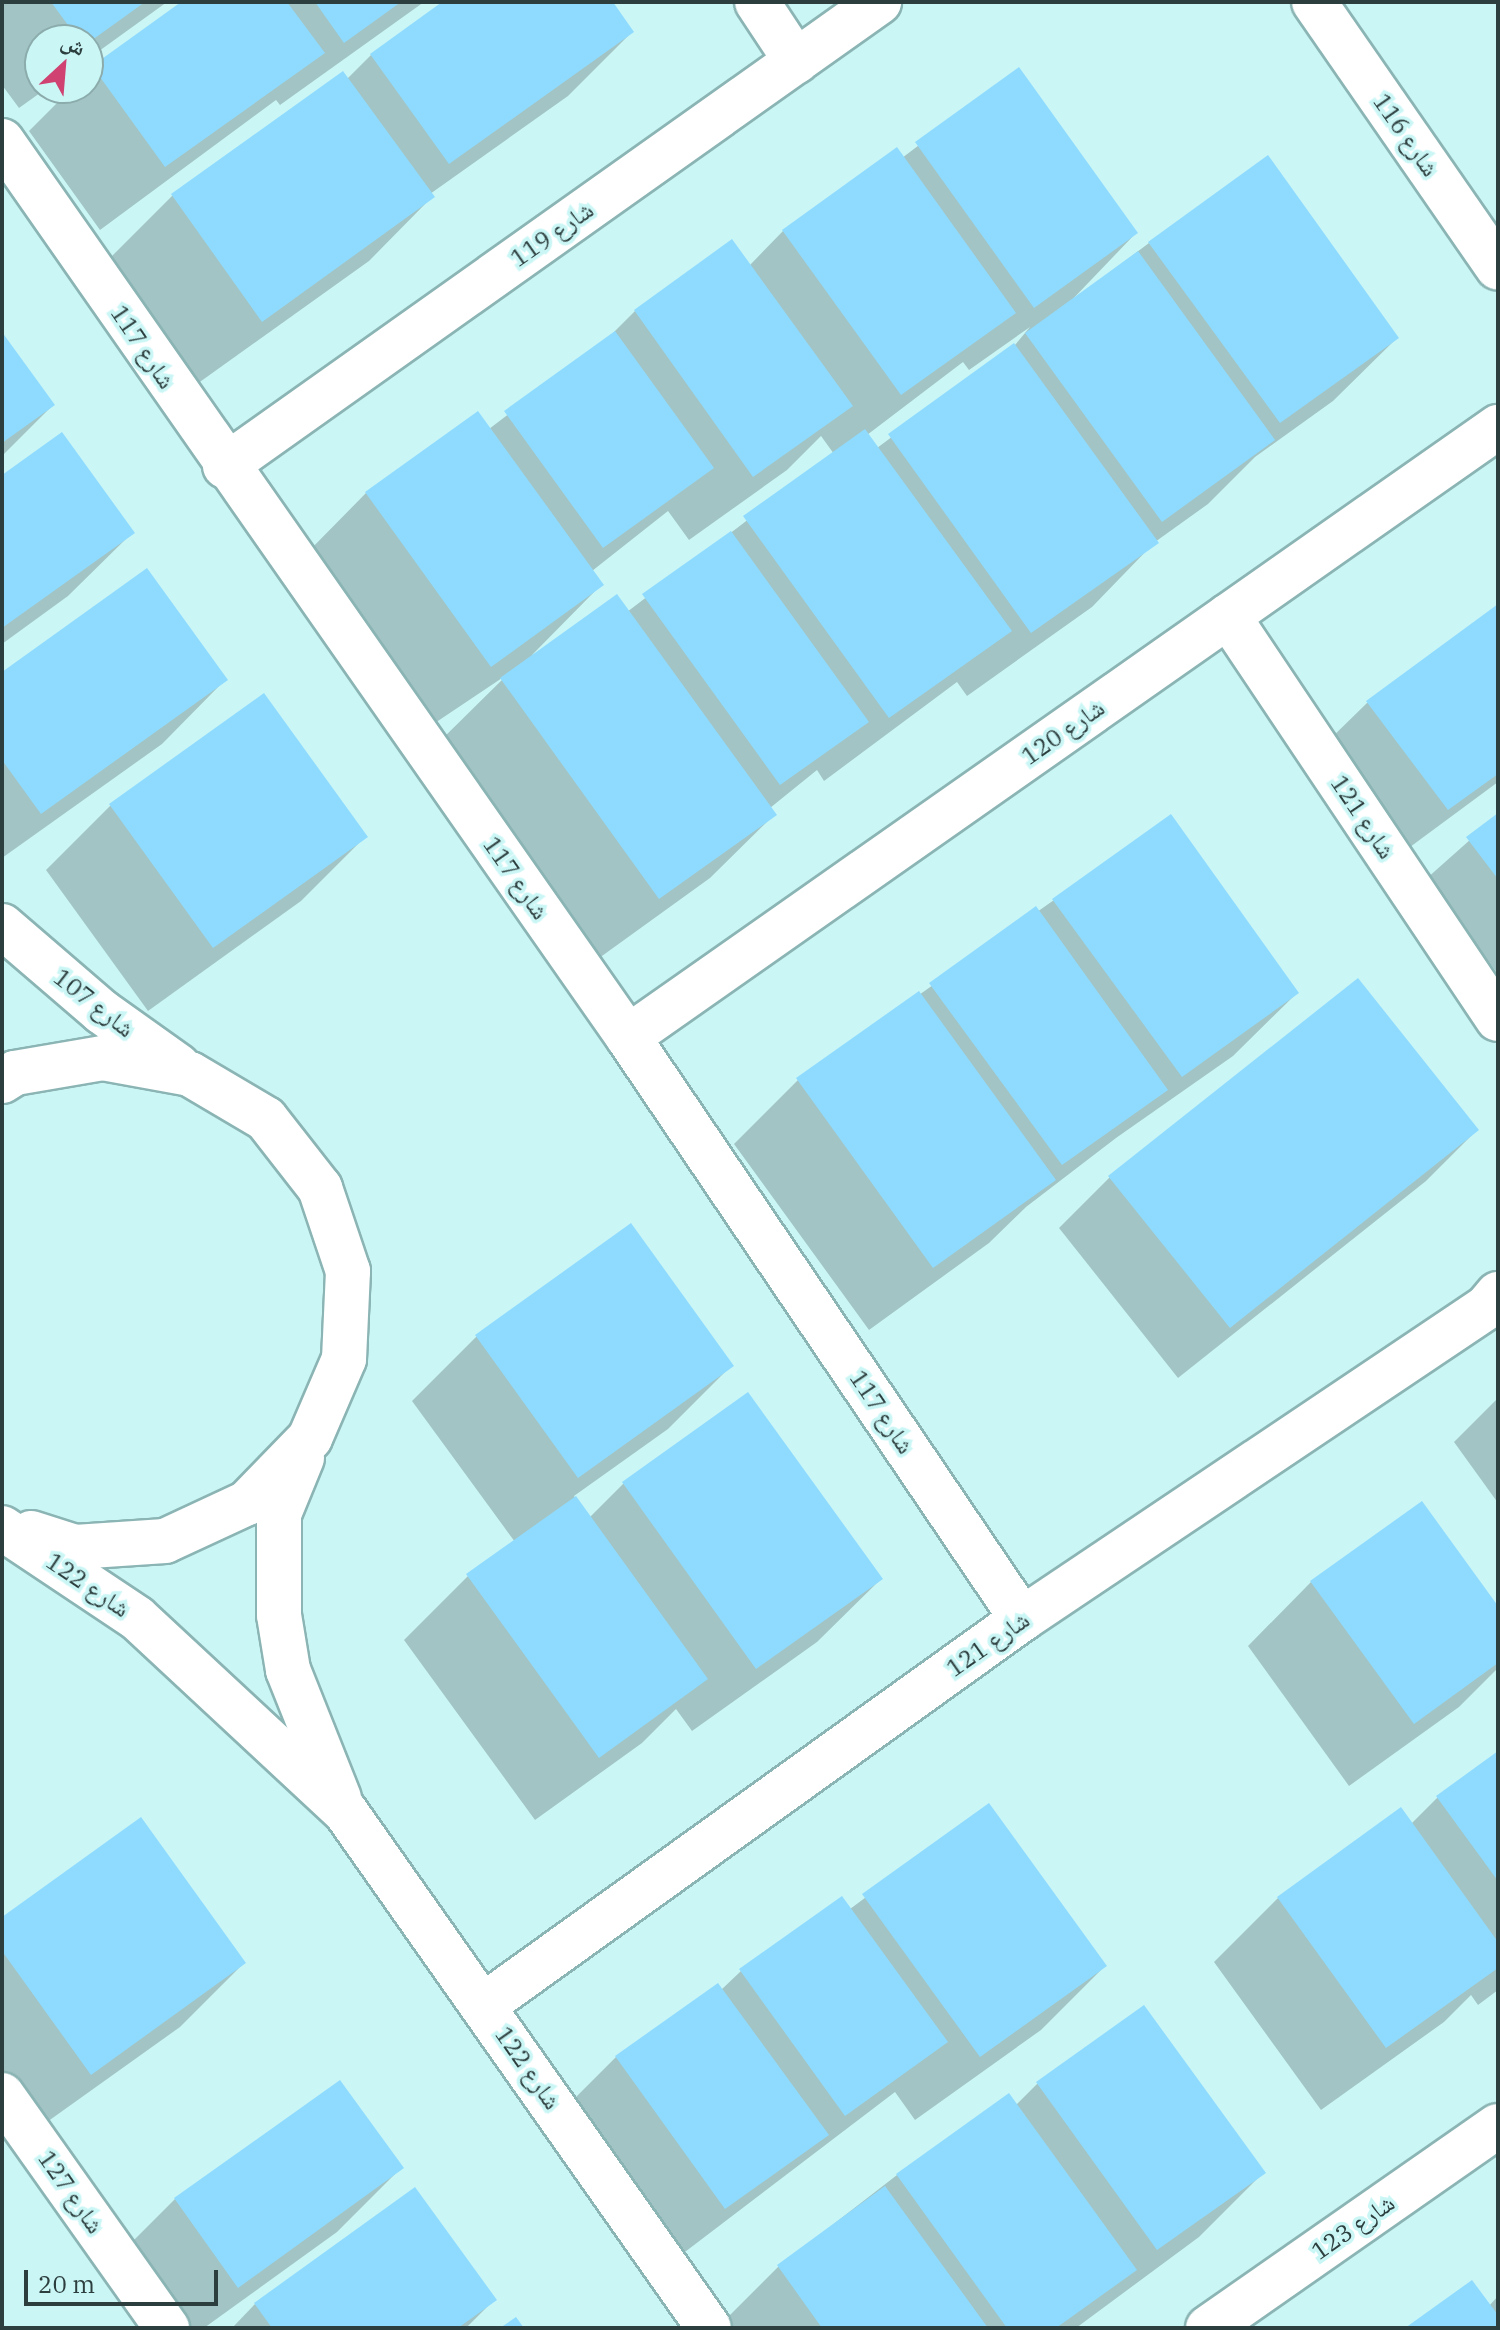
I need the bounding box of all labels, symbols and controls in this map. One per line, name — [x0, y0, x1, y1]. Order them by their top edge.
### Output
north arrow — [24, 24, 104, 104]
text: ش — [57, 26, 91, 62]
street label: شارع 116 — [1367, 88, 1445, 182]
street label: شارع 119 — [505, 195, 599, 273]
street label: شارع 117 — [105, 300, 181, 394]
street label: شارع 120 — [1016, 693, 1110, 771]
street label: شارع 121 — [1325, 770, 1401, 864]
street label: شارع 117 — [477, 831, 555, 925]
street label: شارع 107 — [48, 963, 140, 1043]
street label: شارع 117 — [844, 1365, 920, 1459]
street label: شارع 122 — [41, 1547, 135, 1623]
street label: شارع 121 — [941, 1605, 1035, 1683]
street label: شارع 122 — [489, 2021, 567, 2115]
street label: شارع 127 — [32, 2145, 110, 2239]
street label: شارع 123 — [1306, 2188, 1400, 2266]
scale bar — [28, 2254, 222, 2304]
text: 20 m — [38, 2268, 95, 2300]

